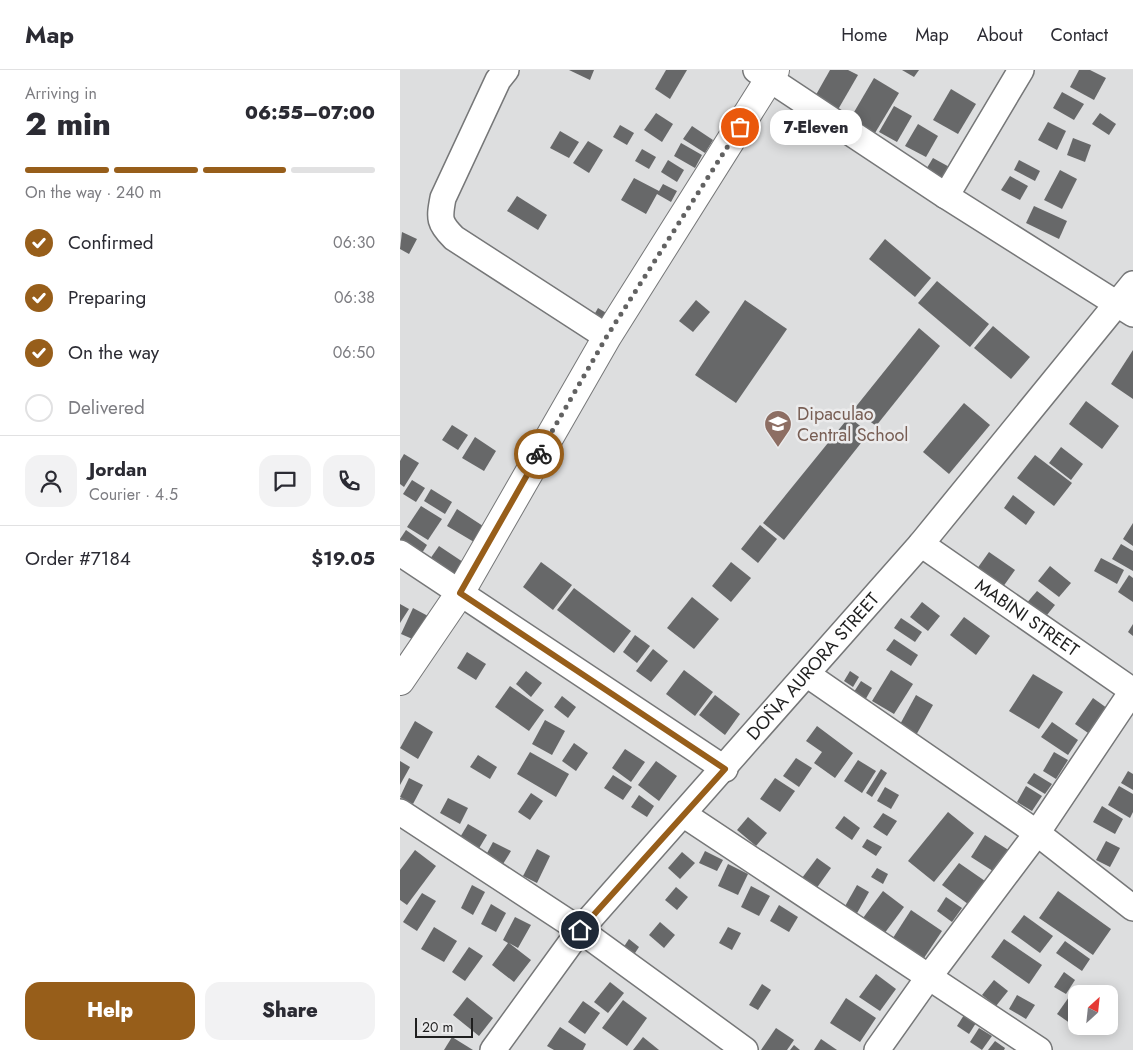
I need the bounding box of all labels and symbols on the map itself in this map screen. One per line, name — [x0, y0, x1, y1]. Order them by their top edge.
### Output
pin — [719, 106, 761, 148]
callout: 7-Eleven — [770, 110, 862, 144]
place label: Dipaculao Central School — [797, 401, 908, 448]
school or university icon: Dipaculao Central School — [763, 409, 793, 448]
courier — [514, 429, 564, 479]
street label: MABINI STREET — [970, 572, 1085, 663]
street label: DOÑA AURORA STREET — [741, 586, 886, 746]
pin — [559, 909, 601, 951]
north arrow — [1068, 985, 1118, 1035]
scale bar — [415, 1015, 472, 1038]

